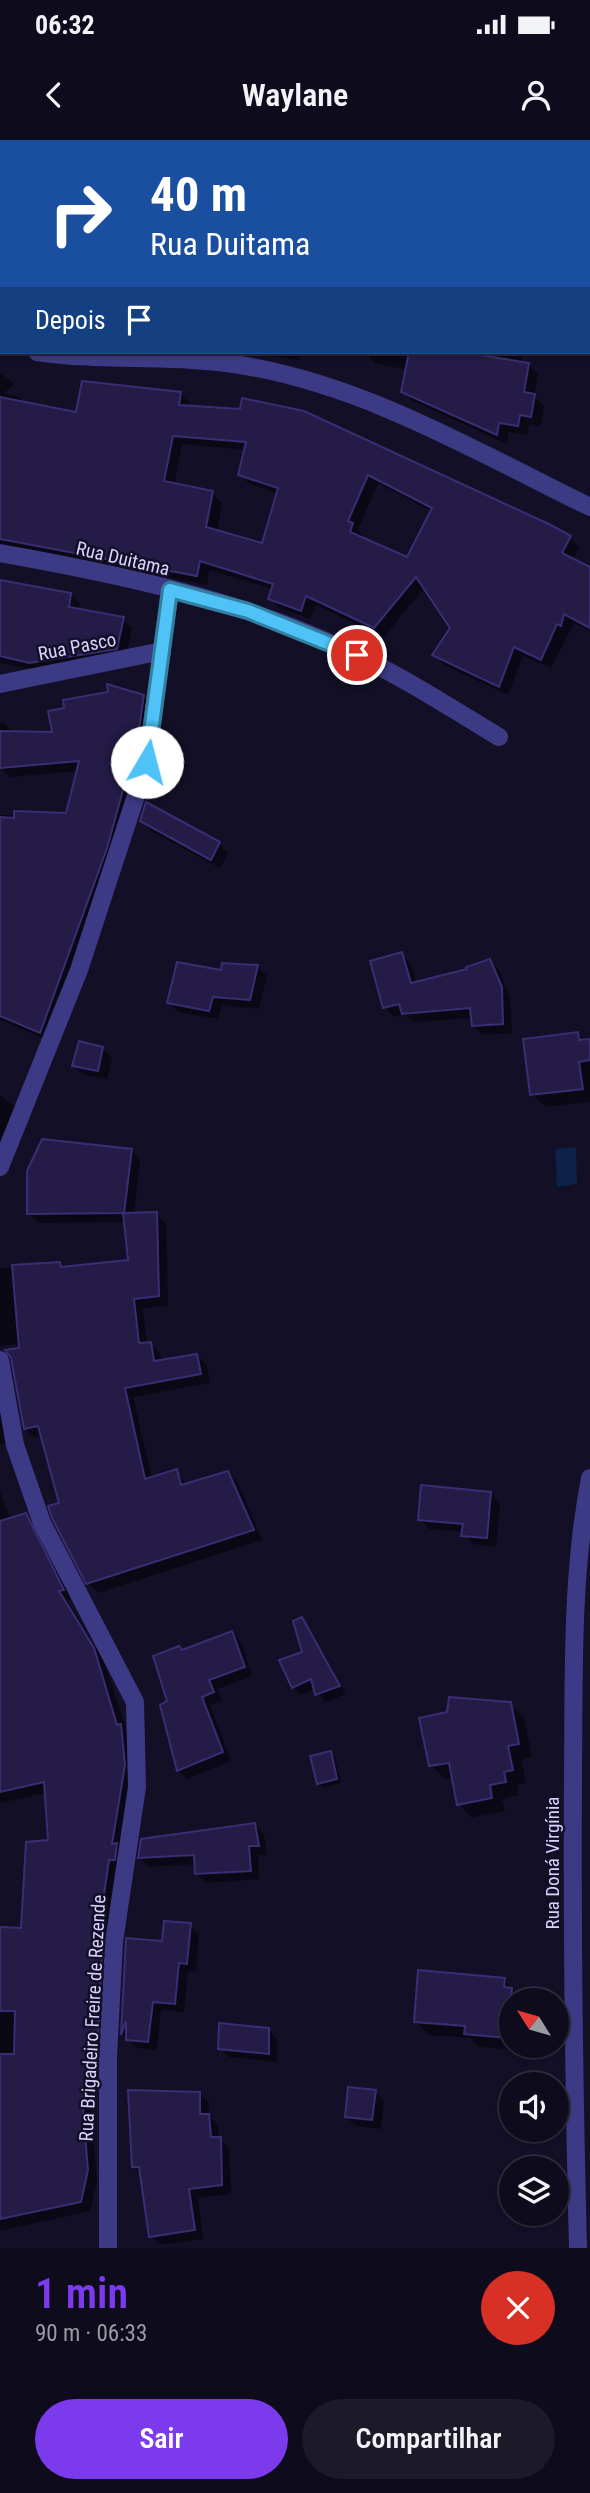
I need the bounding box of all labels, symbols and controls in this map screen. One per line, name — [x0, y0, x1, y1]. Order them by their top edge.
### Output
text: 06:32 — [35, 10, 95, 40]
icon: back — [35, 76, 73, 114]
text: Waylane — [242, 76, 348, 114]
icon: person — [517, 76, 555, 114]
text: 40 m — [150, 166, 247, 223]
icon: right — [35, 168, 126, 259]
text: Rua Duitama — [150, 225, 310, 263]
icon: arrive — [120, 301, 158, 339]
text: Depois — [35, 305, 106, 335]
street label: Rua Duitama — [74, 537, 172, 580]
pin — [327, 625, 387, 685]
street label: Rua Pasco — [36, 628, 118, 665]
icon: arrive — [338, 636, 376, 674]
position arrow — [110, 725, 184, 799]
street label: Rua Doná Virgínia — [541, 1797, 564, 1929]
street label: Rua Brigadeiro Freire de Rezende — [75, 1894, 110, 2142]
north arrow — [499, 1988, 569, 2058]
map controls — [499, 1988, 569, 2226]
button: sound — [499, 2072, 569, 2142]
button: layers — [499, 2156, 569, 2226]
text: 1 min — [35, 2269, 128, 2318]
button: close — [481, 2271, 555, 2345]
text: 90 m · 06:33 — [35, 2320, 147, 2347]
button: Sair — [35, 2399, 288, 2479]
button: Compartilhar — [302, 2399, 555, 2479]

